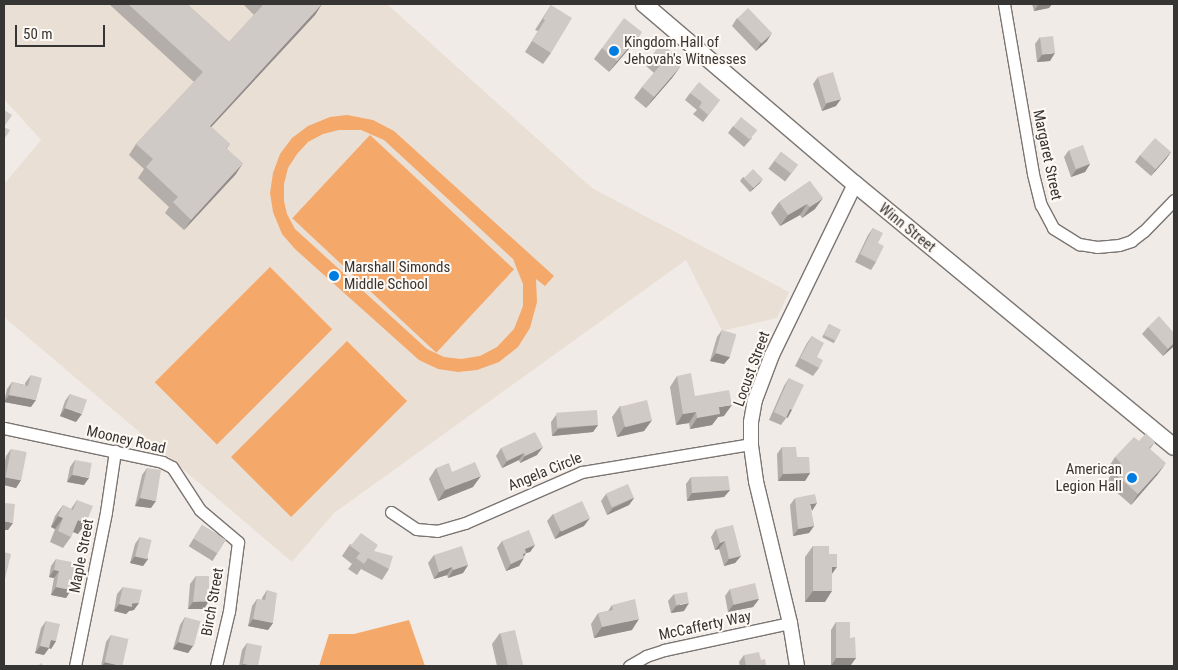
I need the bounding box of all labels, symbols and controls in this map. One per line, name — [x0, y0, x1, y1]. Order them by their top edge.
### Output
scale bar — [18, 15, 108, 47]
text: 50 m — [23, 25, 53, 43]
place label: Kingdom Hall of Jehovah's Witnesses — [624, 33, 746, 68]
marker: Kingdom Hall of Jehovah's Witnesses — [608, 45, 620, 57]
street label: Margaret Street — [1029, 108, 1065, 202]
street label: Winn Street — [875, 200, 939, 256]
place label: Marshall Simonds Middle School — [344, 258, 450, 293]
marker: Marshall Simonds Middle School — [328, 270, 340, 282]
street label: Locust Street — [730, 329, 774, 409]
street label: Mooney Road — [85, 422, 167, 458]
street label: Angela Circle — [505, 449, 585, 495]
place label: American Legion Hall — [1055, 460, 1122, 495]
marker: American Legion Hall — [1126, 472, 1138, 484]
street label: Maple Street — [66, 517, 98, 595]
street label: Birch Street — [198, 567, 228, 637]
street label: McCafferty Way — [657, 607, 753, 645]

